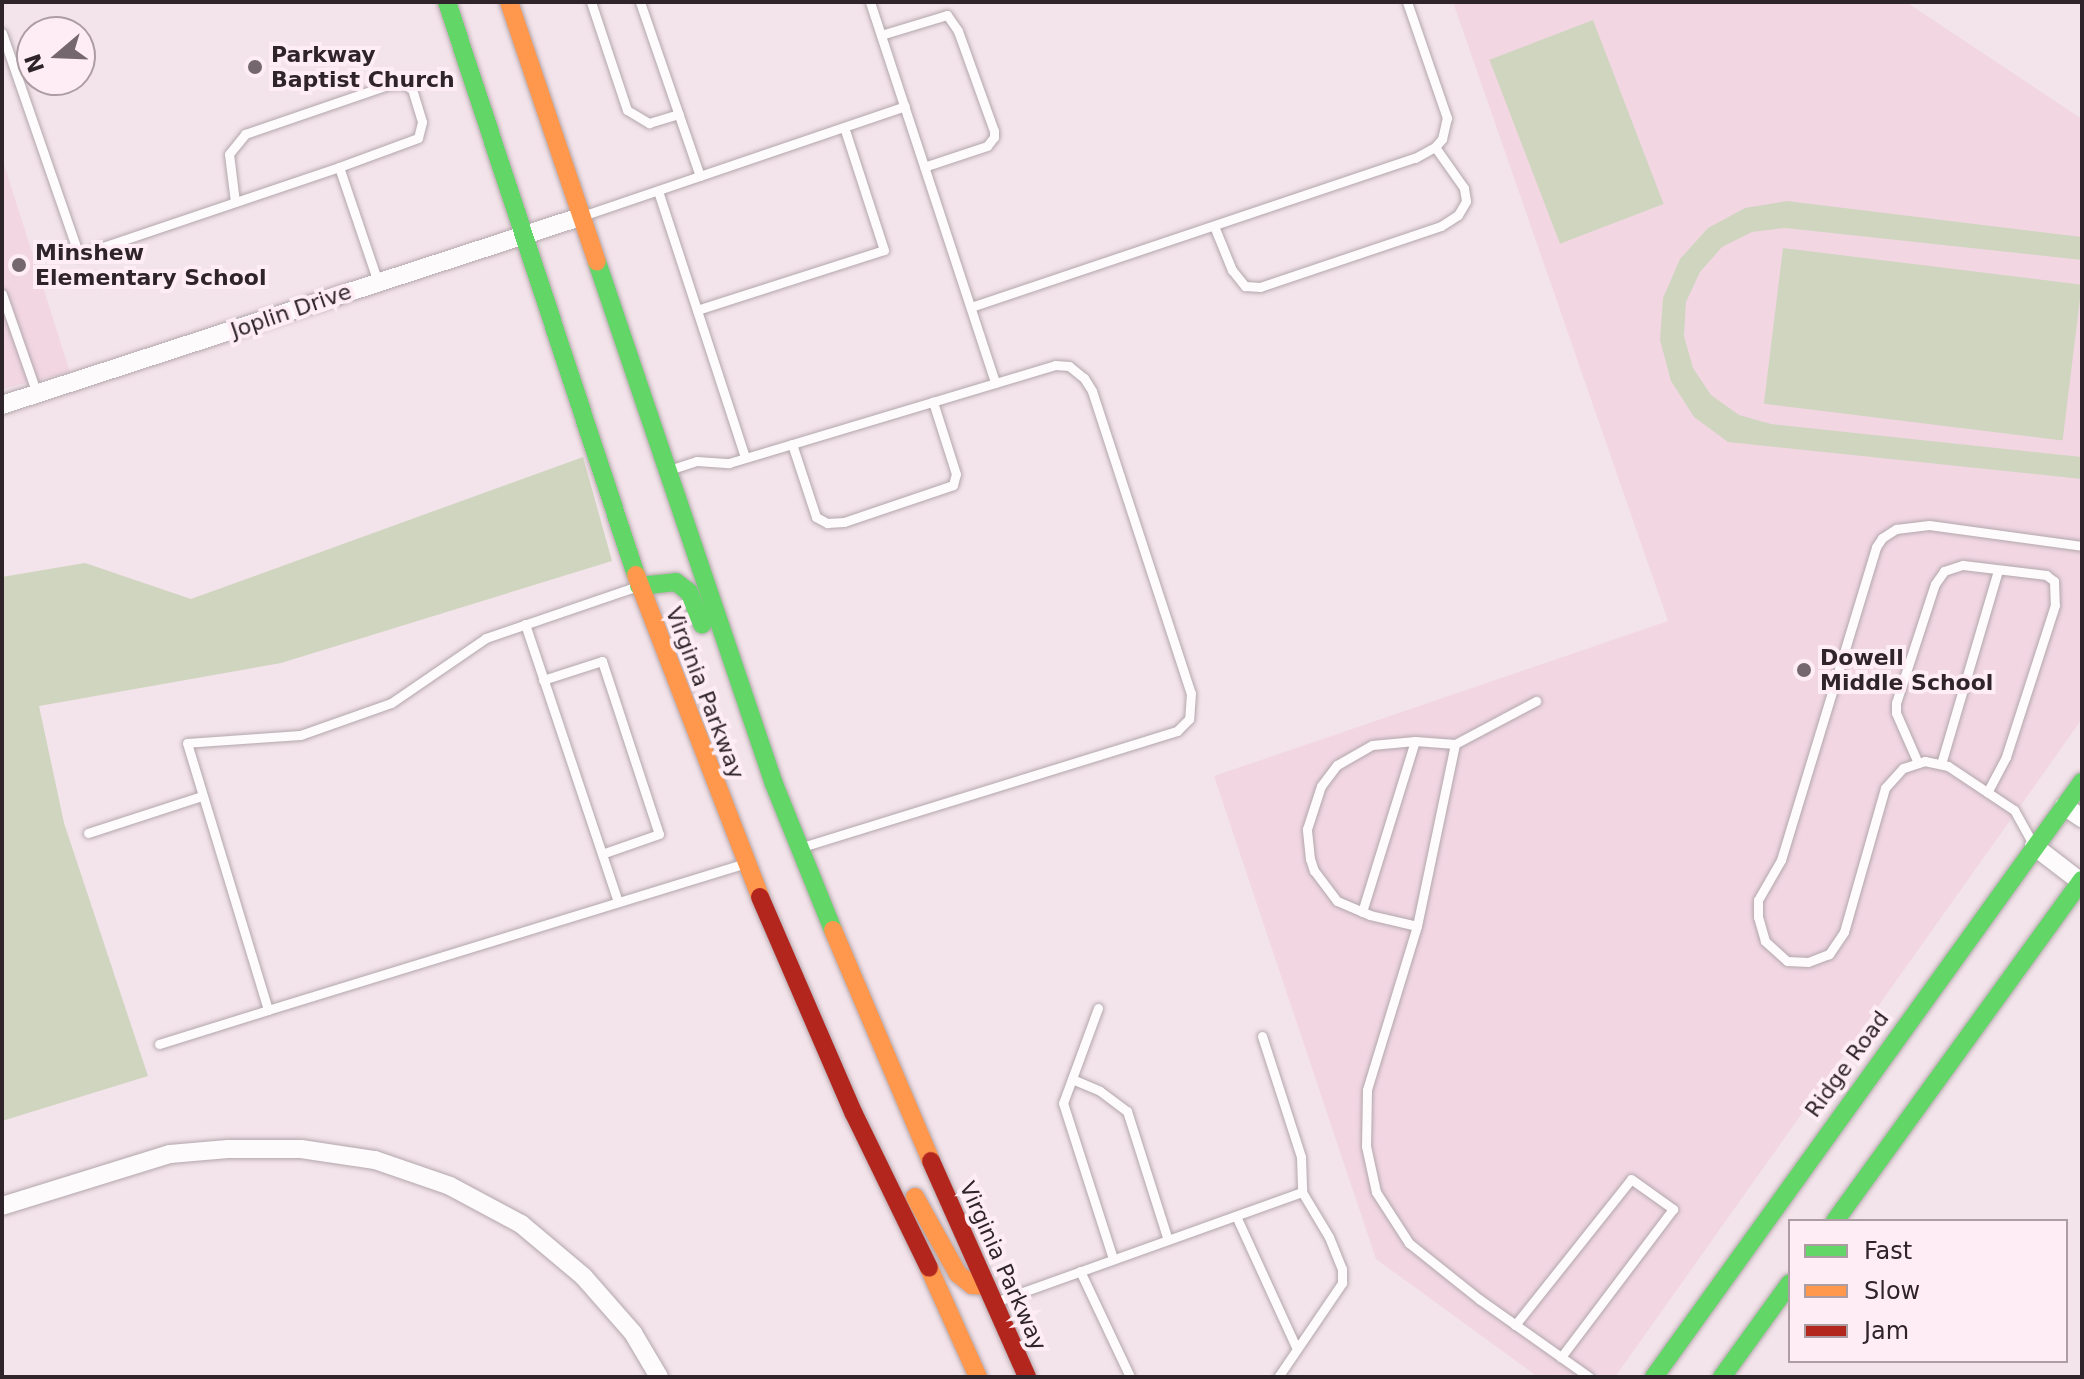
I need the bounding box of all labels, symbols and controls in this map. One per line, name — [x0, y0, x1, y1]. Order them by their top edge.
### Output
north arrow — [16, 16, 96, 96]
place label: Parkway Baptist Church — [271, 41, 455, 92]
text: N — [20, 51, 50, 76]
marker: Parkway Baptist Church — [246, 58, 264, 76]
place label: Minshew Elementary School — [35, 239, 267, 290]
marker: Minshew Elementary School — [10, 256, 28, 274]
street label: Joplin Drive — [227, 278, 355, 344]
street label: Virginia Parkway — [660, 603, 750, 783]
place label: Dowell Middle School — [1820, 644, 1993, 696]
marker: Dowell Middle School — [1795, 661, 1813, 679]
street label: Ridge Road — [1800, 1006, 1894, 1122]
street label: Virginia Parkway — [954, 1178, 1052, 1354]
legend — [1788, 1219, 2068, 1363]
text: Fast — [1864, 1237, 1912, 1265]
text: Slow — [1864, 1277, 1920, 1305]
text: Jam — [1864, 1317, 1909, 1345]

